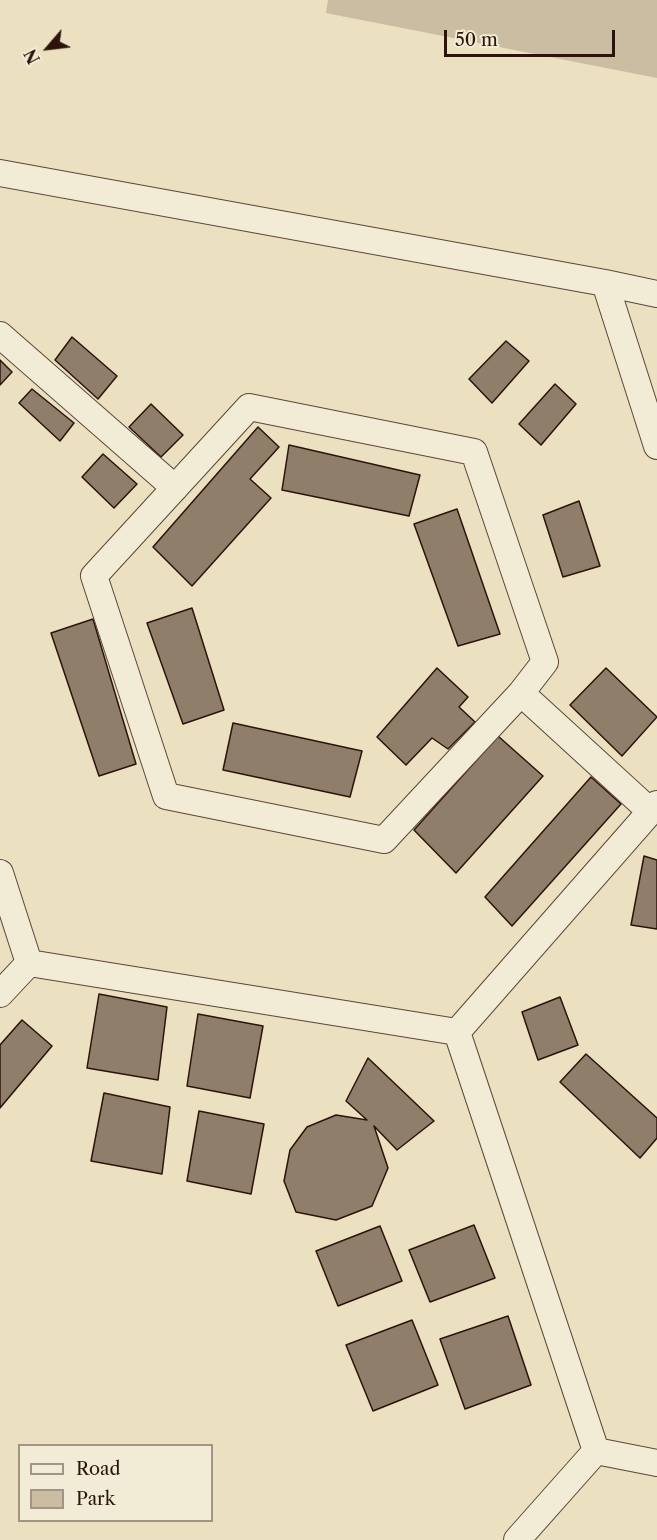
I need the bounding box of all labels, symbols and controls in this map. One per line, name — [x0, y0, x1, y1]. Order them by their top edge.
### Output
north arrow — [18, 18, 78, 78]
scale bar — [447, 18, 618, 56]
text: 50 m — [455, 29, 498, 51]
text: N — [20, 46, 44, 67]
legend — [18, 1444, 213, 1522]
text: Road — [76, 1458, 121, 1480]
text: Park — [76, 1488, 115, 1510]

